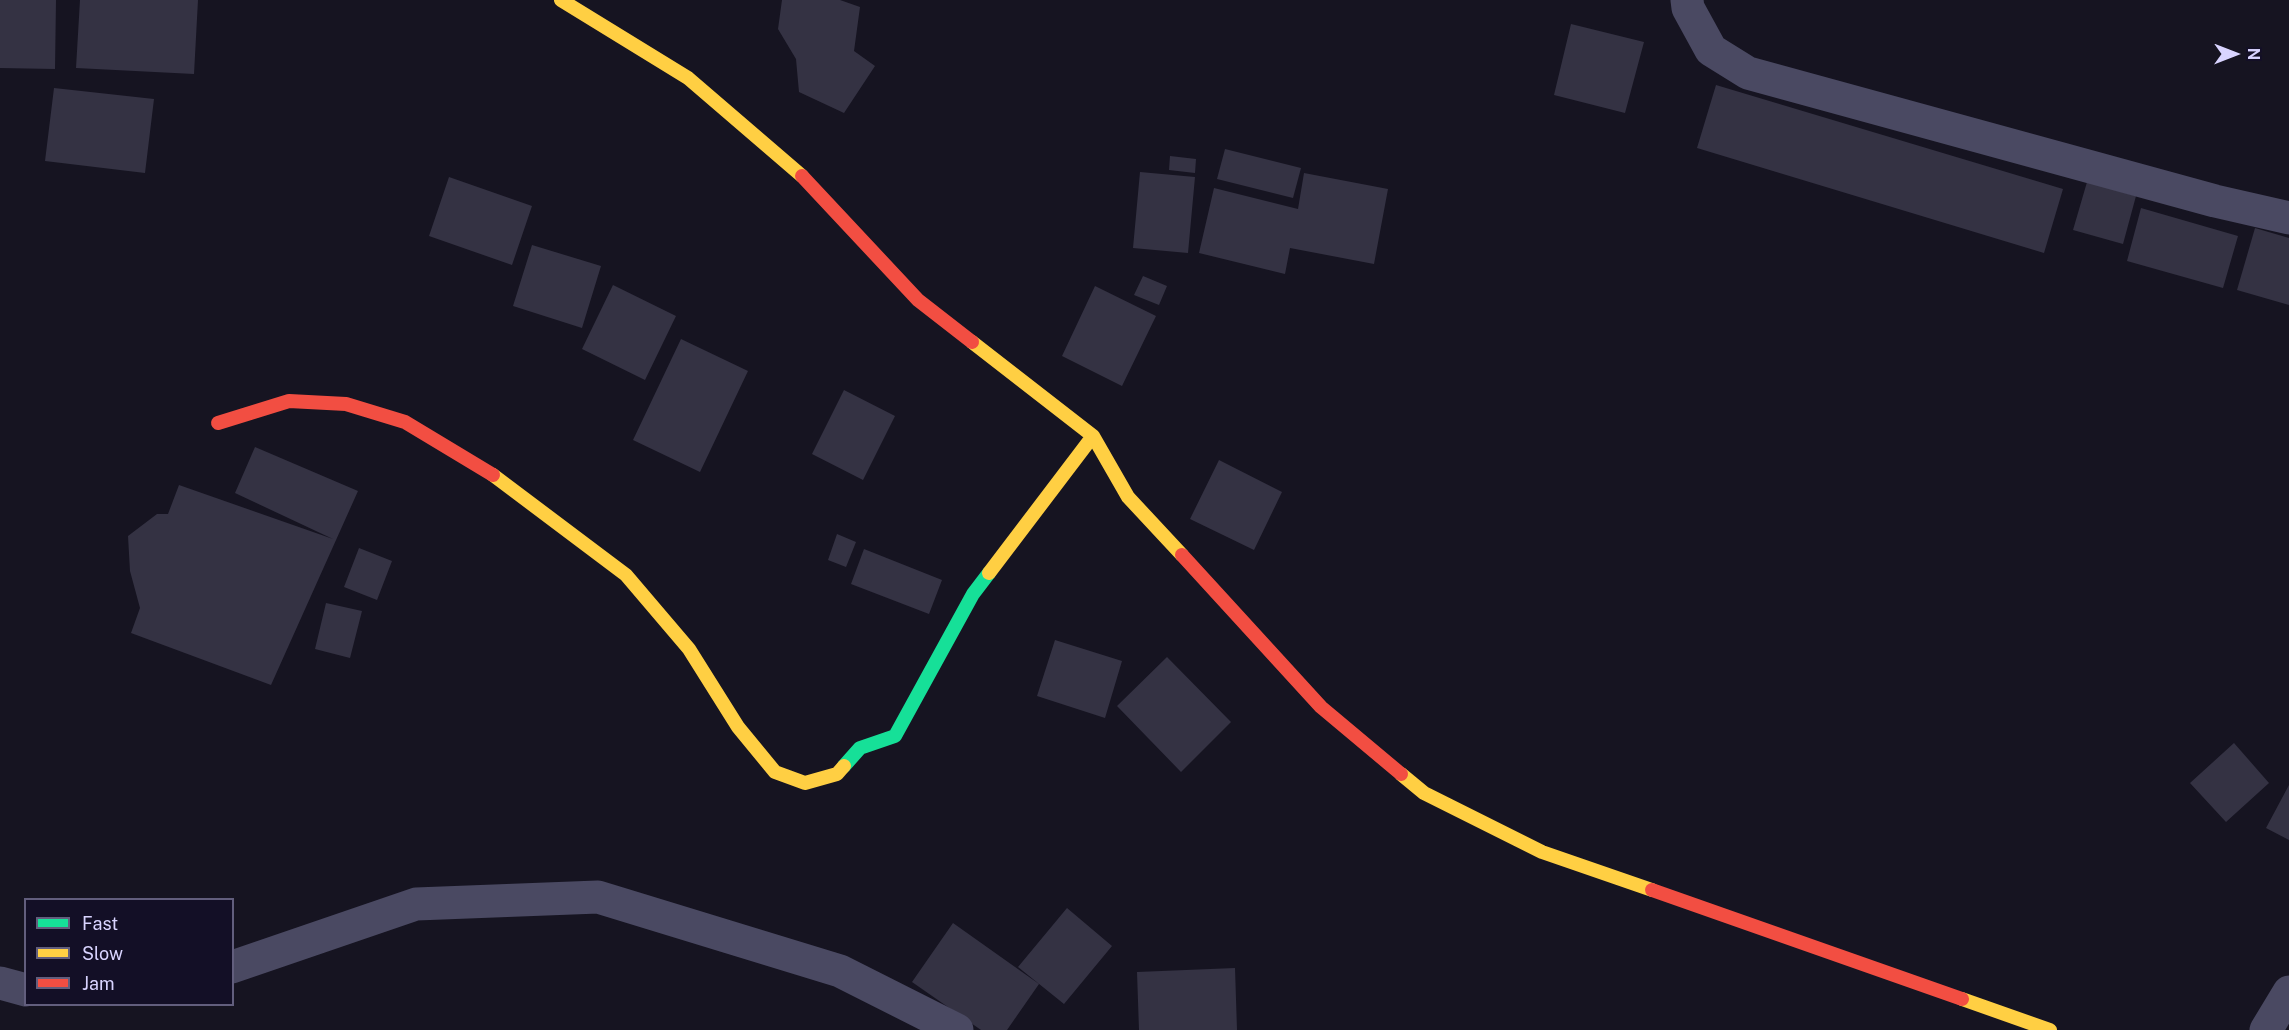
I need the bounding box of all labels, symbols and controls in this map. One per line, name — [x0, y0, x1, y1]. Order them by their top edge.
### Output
north arrow — [2205, 24, 2265, 84]
text: N — [2244, 48, 2263, 60]
legend — [24, 898, 234, 1006]
text: Fast — [82, 913, 118, 934]
text: Slow — [82, 943, 123, 964]
text: Jam — [82, 973, 115, 994]

